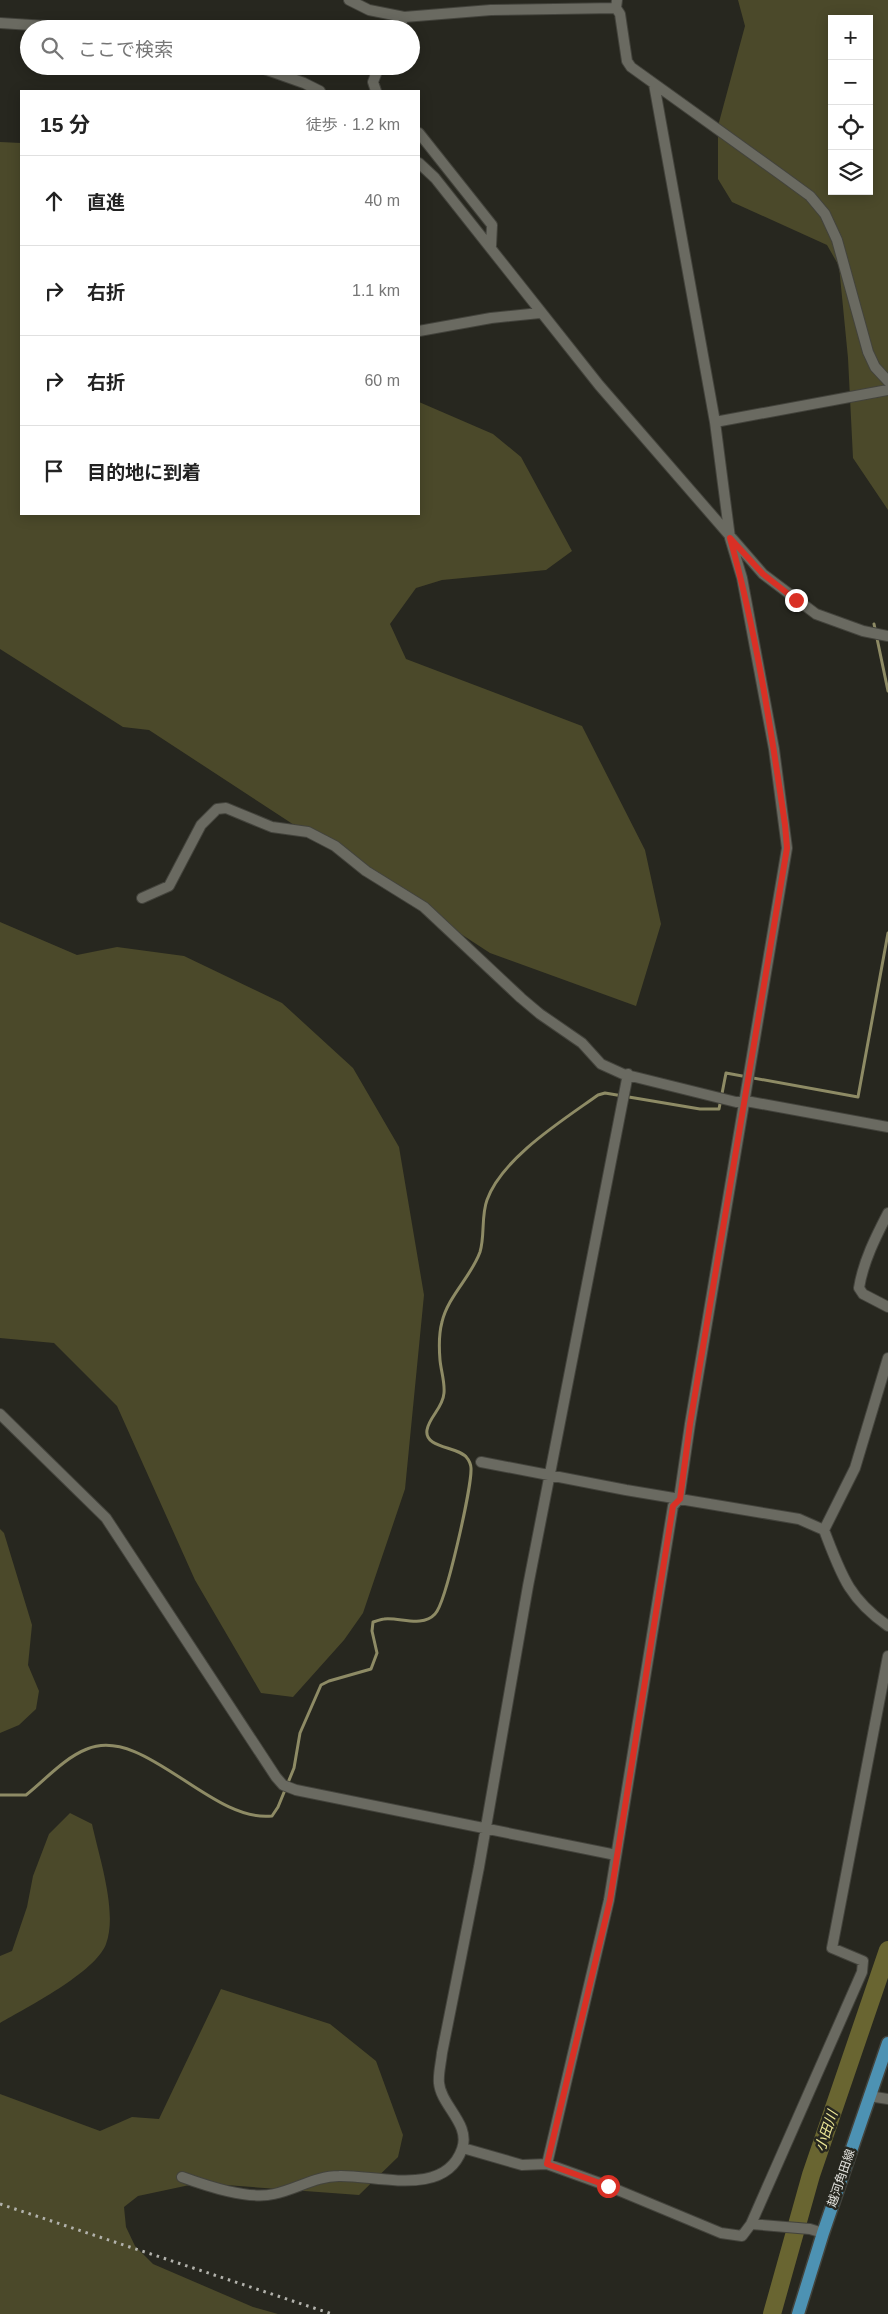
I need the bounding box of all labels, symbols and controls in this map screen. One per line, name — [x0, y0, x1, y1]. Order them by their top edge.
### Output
map controls — [828, 15, 873, 195]
button: + — [828, 15, 873, 60]
search box — [20, 20, 420, 75]
icon: search — [38, 34, 66, 62]
text: ここで検索 — [78, 39, 173, 60]
button: − — [828, 60, 873, 105]
button: locate — [828, 105, 873, 150]
text: 15 分 — [40, 113, 90, 136]
text: 徒歩 · 1.2 km — [306, 116, 400, 133]
button: layers — [828, 150, 873, 195]
icon: ahead — [40, 187, 68, 215]
text: 直進 — [87, 192, 125, 213]
text: 40 m — [364, 192, 400, 209]
icon: right — [40, 277, 68, 305]
text: 右折 — [87, 282, 125, 303]
text: 1.1 km — [352, 282, 400, 299]
icon: right — [40, 367, 68, 395]
text: 右折 — [87, 372, 125, 393]
text: 60 m — [364, 372, 400, 389]
icon: arrive — [40, 457, 68, 485]
text: 目的地に到着 — [87, 462, 201, 483]
route end — [785, 589, 808, 612]
water label: 小田川 — [812, 2107, 841, 2153]
street label: 越河角田線 — [825, 2147, 857, 2209]
route start — [597, 2175, 620, 2198]

